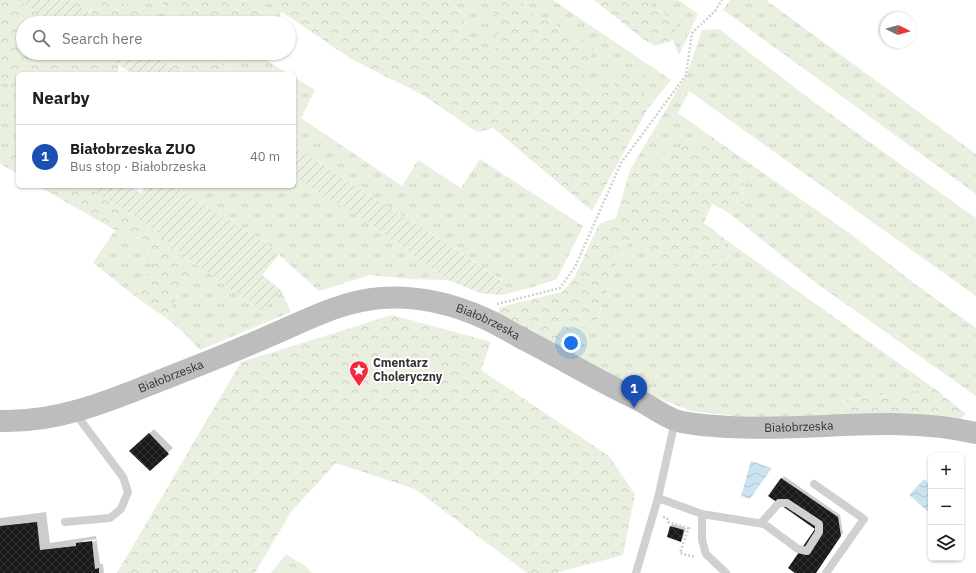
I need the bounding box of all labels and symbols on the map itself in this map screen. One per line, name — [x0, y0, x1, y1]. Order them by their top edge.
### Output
north arrow — [880, 12, 916, 48]
street label: Białobrzeska — [454, 300, 524, 343]
your location — [561, 333, 581, 353]
place label: Cmentarz Choleryczny — [373, 355, 443, 384]
street label: Białobrzeska — [136, 356, 206, 396]
place icon: Cmentarz Choleryczny — [348, 359, 370, 387]
pin: 1 — [621, 375, 647, 408]
street label: Białobrzeska — [764, 418, 834, 435]

